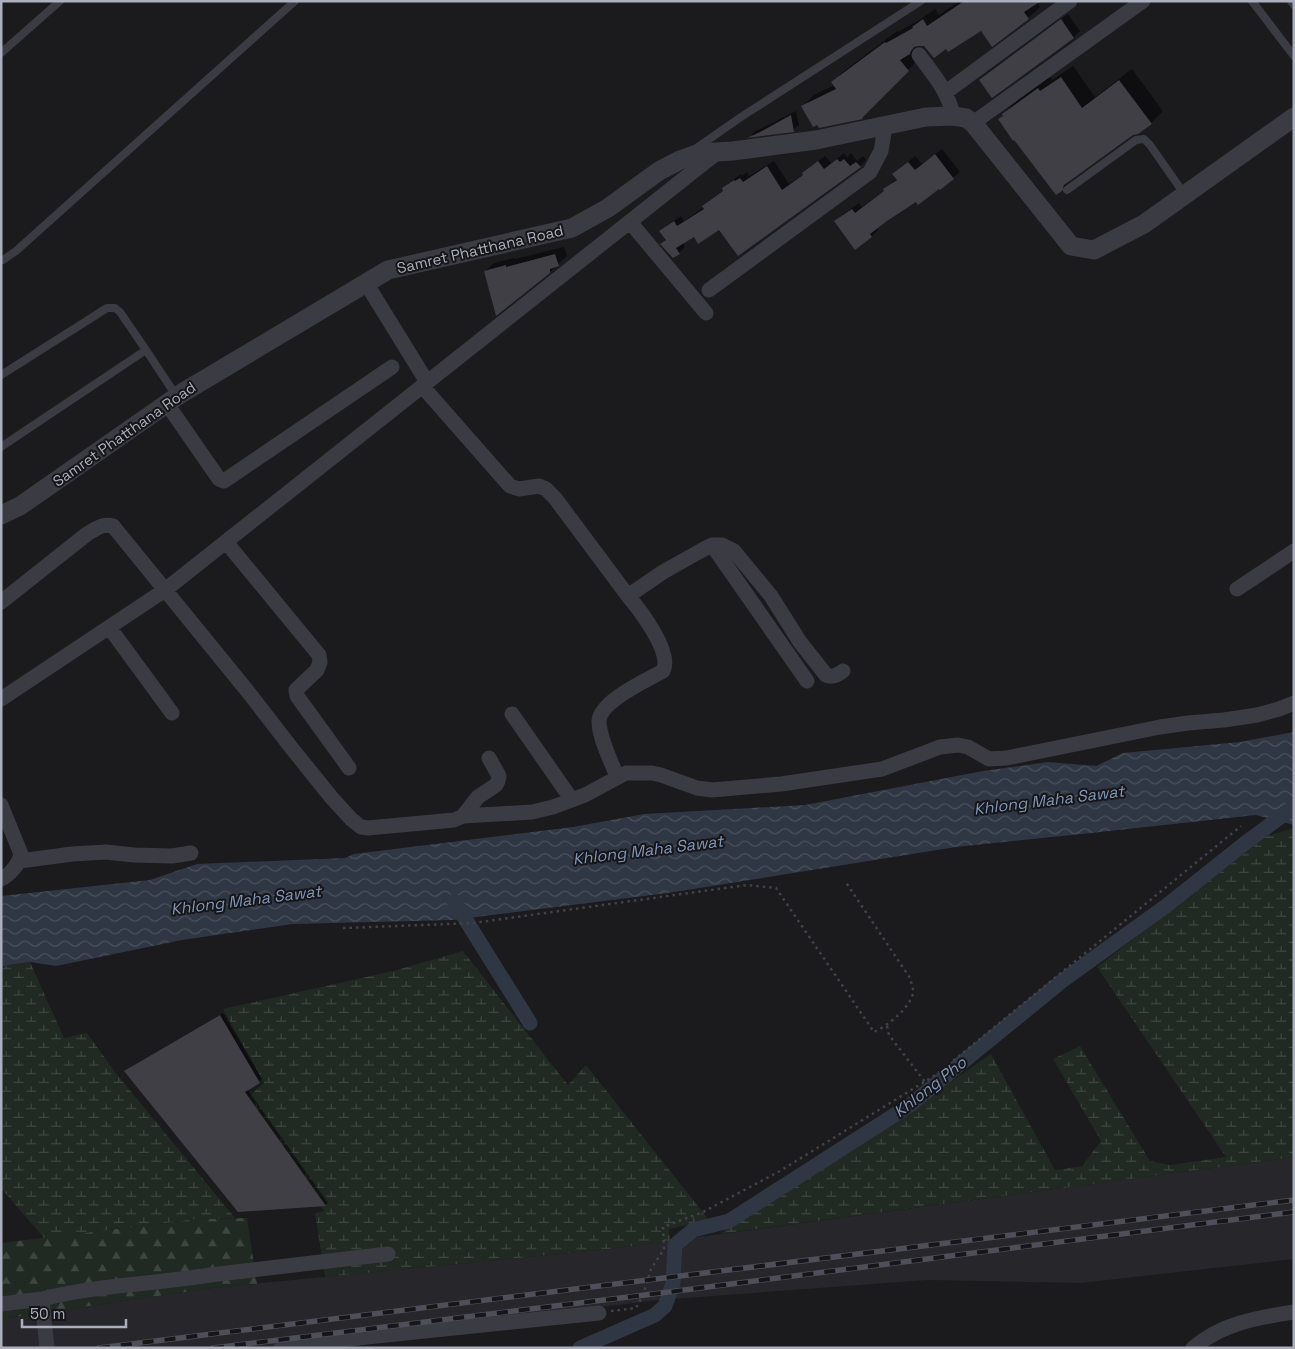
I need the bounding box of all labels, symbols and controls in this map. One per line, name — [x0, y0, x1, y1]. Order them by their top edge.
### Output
street label: Samret Phatthana Road — [395, 221, 565, 277]
street label: Samret Phatthana Road — [49, 377, 199, 491]
water label: Khlong Maha Sawat — [973, 780, 1127, 820]
water label: Khlong Maha Sawat — [572, 830, 726, 870]
water label: Khlong Maha Sawat — [170, 880, 324, 920]
water label: Khlong Pho — [889, 1051, 972, 1122]
scale bar — [22, 1296, 126, 1328]
text: 50 m — [30, 1304, 65, 1323]

